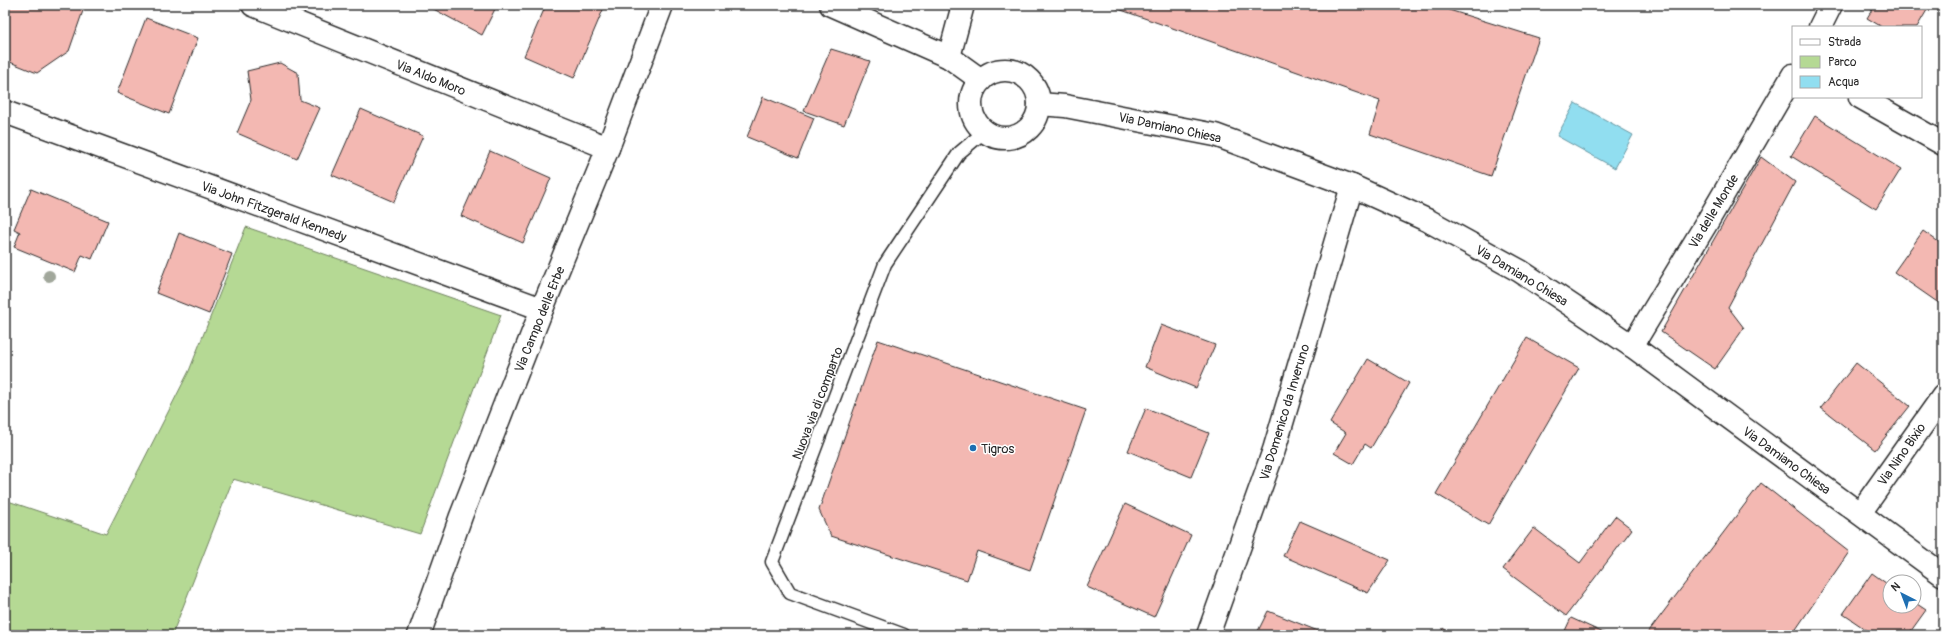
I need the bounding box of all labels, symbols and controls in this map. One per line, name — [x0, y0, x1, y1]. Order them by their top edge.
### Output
legend — [1792, 26, 1922, 98]
text: Strada — [1828, 35, 1862, 50]
text: Parco — [1828, 55, 1857, 70]
street label: Via Aldo Moro — [393, 57, 468, 99]
text: Acqua — [1828, 75, 1860, 90]
street label: Via Damiano Chiesa — [1117, 109, 1223, 147]
street label: Via delle Monde — [1685, 171, 1743, 252]
street label: Via John Fitzgerald Kennedy — [199, 178, 349, 246]
street label: Via Damiano Chiesa — [1472, 242, 1571, 310]
street label: Via Campo delle Erbe — [511, 263, 569, 375]
street label: Via Domenico da Inveruno — [1257, 342, 1313, 482]
street label: Nuova via di comparto — [789, 345, 847, 462]
street label: Via Nino Bixio — [1874, 420, 1929, 489]
street label: Via Damiano Chiesa — [1739, 423, 1834, 498]
place label: Tigros — [981, 441, 1014, 457]
marker: Tigros — [968, 443, 978, 453]
north arrow — [1882, 574, 1922, 614]
text: N — [1889, 579, 1903, 594]

